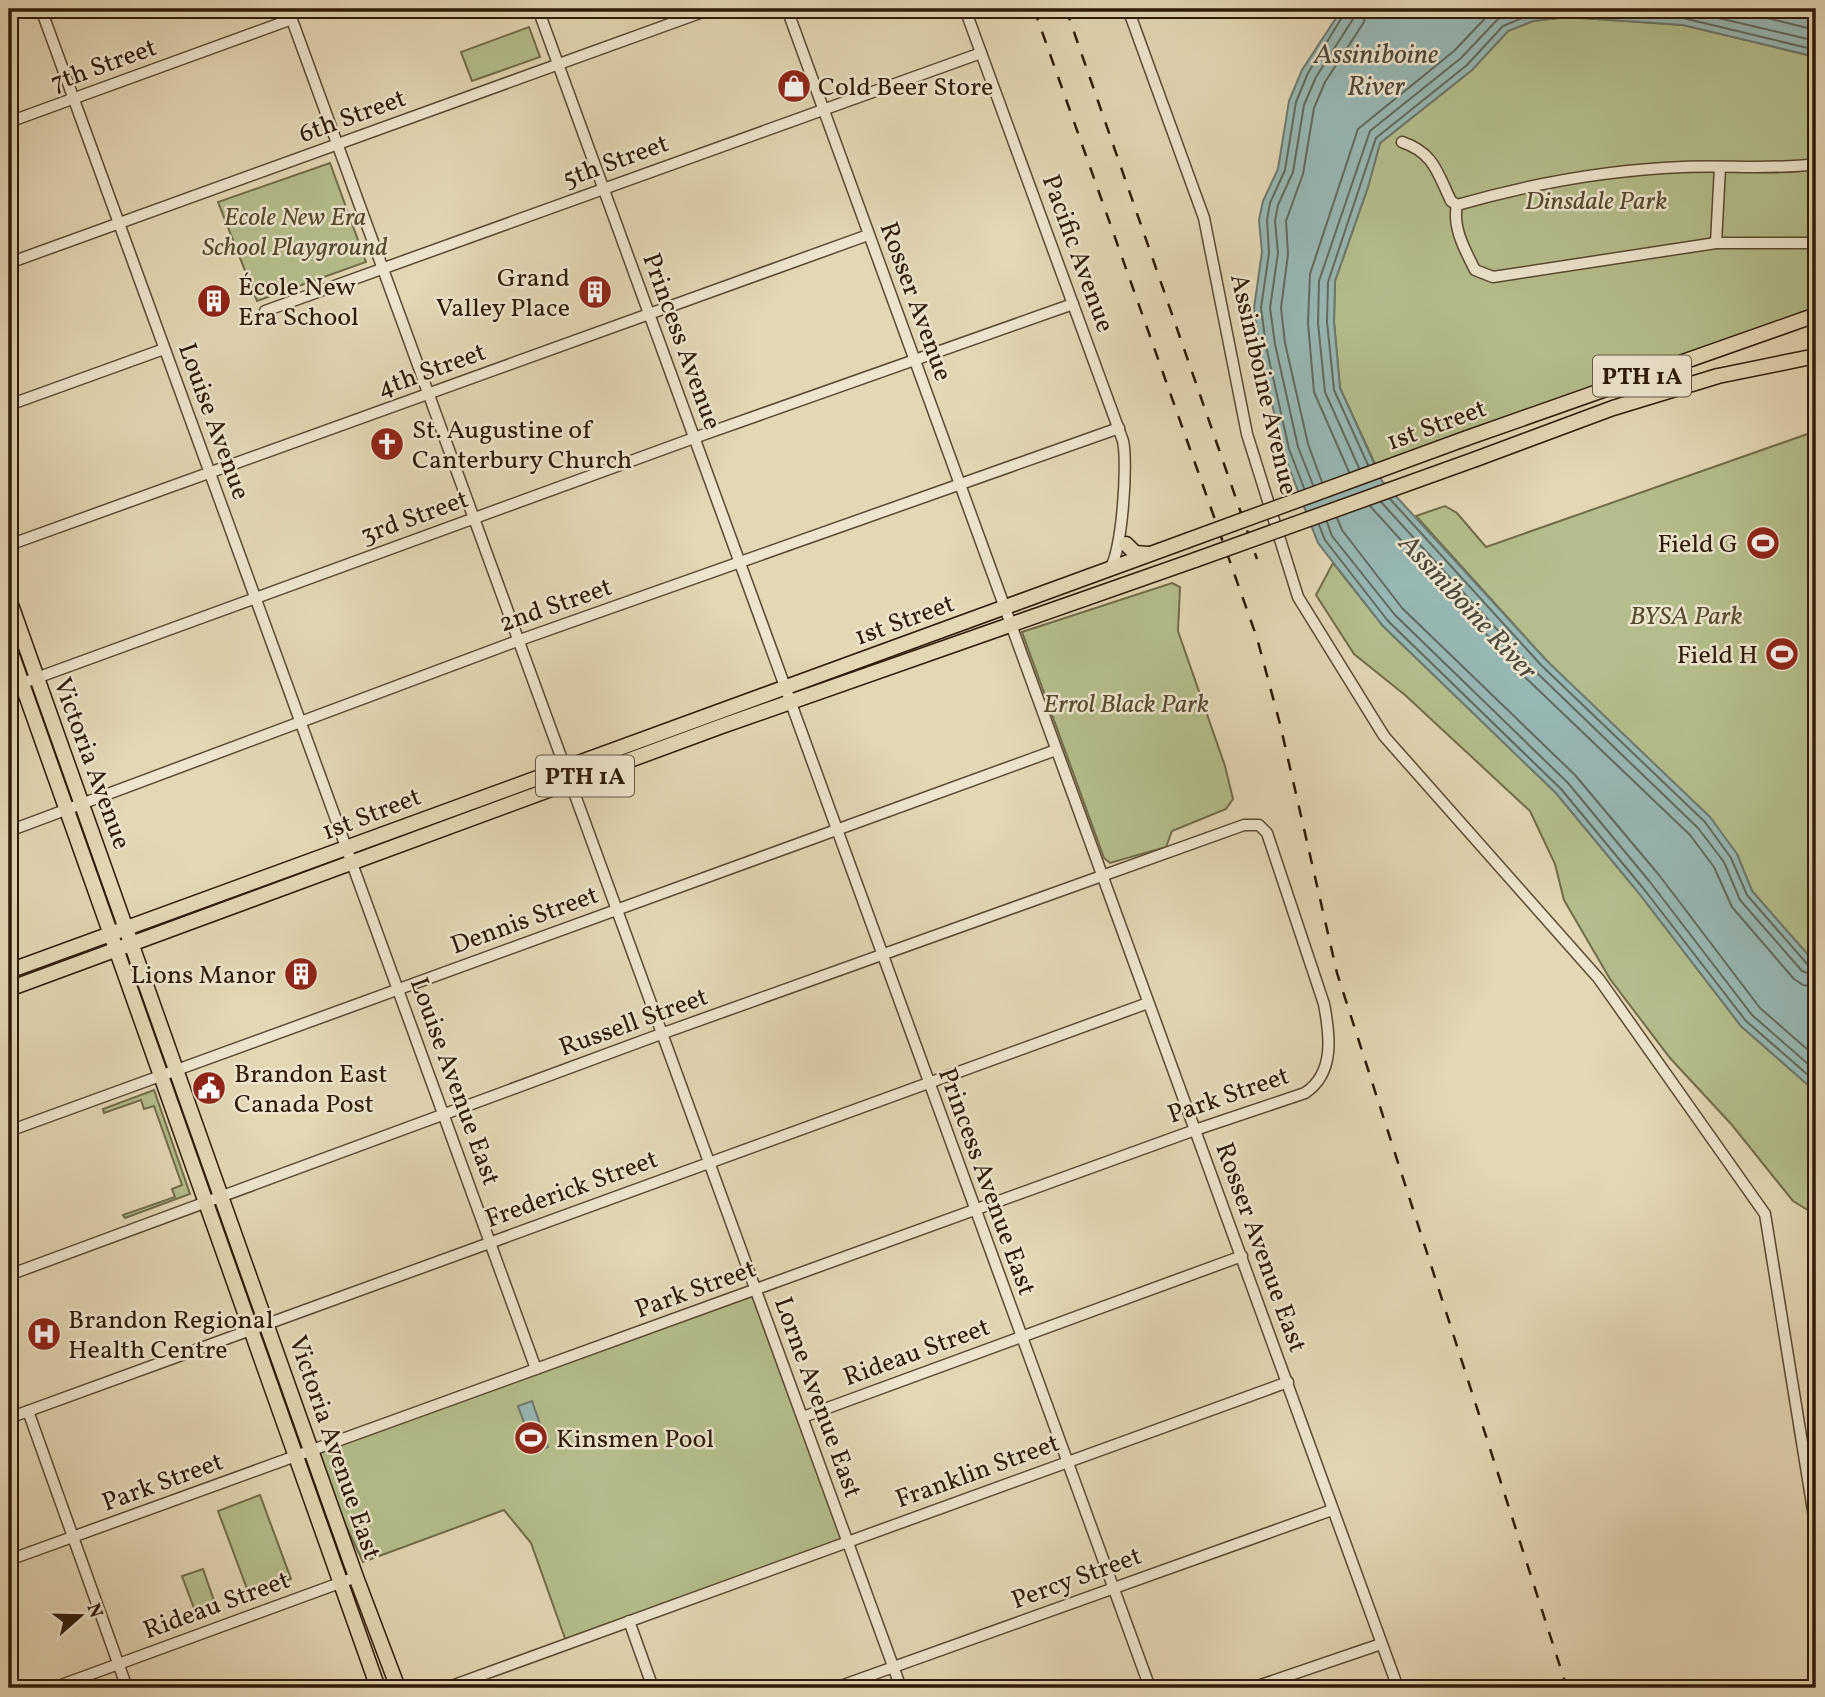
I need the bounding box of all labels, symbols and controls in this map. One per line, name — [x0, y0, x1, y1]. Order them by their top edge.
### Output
street label: 7th Street — [46, 30, 162, 102]
water label: Assiniboine River — [1313, 36, 1438, 107]
shop icon: Cold Beer Store — [775, 67, 813, 105]
place label: Cold Beer Store — [818, 70, 993, 106]
street label: 6th Street — [294, 81, 411, 153]
street label: 5th Street — [558, 126, 674, 198]
street label: Pacific Avenue — [1032, 170, 1122, 338]
park label: Dinsdale Park — [1525, 184, 1667, 220]
park label: Ecole New Era School Playground — [202, 200, 388, 266]
street label: Rosser Avenue — [870, 217, 961, 386]
street label: Princess Avenue — [632, 248, 730, 435]
place label: Grand Valley Place — [436, 261, 570, 327]
place label: École New Era School — [238, 270, 359, 336]
street label: Assiniboine Avenue — [1220, 270, 1306, 498]
building icon: Grand Valley Place — [576, 273, 614, 311]
building icon: École New Era School — [195, 282, 233, 320]
street label: 4th Street — [372, 335, 491, 407]
street label: Louise Avenue — [168, 338, 258, 505]
road number: PTH 1A — [1593, 356, 1691, 396]
street label: 1st Street — [1382, 391, 1492, 461]
place label: St. Augustine of Canterbury Church — [412, 413, 632, 479]
church icon: St. Augustine of Canterbury Church — [368, 425, 406, 463]
street label: 3rd Street — [356, 482, 474, 554]
sports icon: Field G — [1744, 524, 1782, 562]
water label: Assiniboine River — [1388, 525, 1546, 690]
place label: Field G — [1657, 527, 1738, 563]
street label: 2nd Street — [494, 570, 617, 642]
street label: 1st Street — [850, 586, 960, 656]
park label: BYSA Park — [1629, 599, 1743, 635]
sports icon: Field H — [1763, 635, 1801, 673]
place label: Field H — [1677, 638, 1758, 674]
street label: Victoria Avenue — [43, 673, 139, 855]
park label: Errol Black Park — [1043, 687, 1209, 723]
road number: PTH 1A — [536, 756, 634, 796]
street label: 1st Street — [317, 779, 427, 850]
street label: Dennis Street — [446, 878, 604, 964]
building icon: Lions Manor — [282, 955, 320, 993]
place label: Lions Manor — [131, 958, 276, 994]
street label: Louise Avenue East — [400, 973, 508, 1191]
street label: Russell Street — [554, 979, 713, 1066]
place label: Brandon East Canada Post — [234, 1057, 388, 1123]
street label: Park Street — [1163, 1058, 1294, 1133]
street label: Princess Avenue East — [928, 1063, 1044, 1301]
public building icon: Brandon East Canada Post — [190, 1069, 228, 1107]
street label: Rosser Avenue East — [1205, 1138, 1315, 1358]
street label: Frederick Street — [480, 1142, 663, 1238]
street label: Park Street — [630, 1251, 761, 1328]
street label: Lorne Avenue East — [764, 1292, 870, 1503]
place label: Brandon Regional Health Centre — [68, 1303, 274, 1369]
street label: Rideau Street — [838, 1310, 995, 1396]
hospital icon: Brandon Regional Health Centre — [25, 1315, 63, 1353]
street label: Victoria Avenue East — [279, 1331, 389, 1564]
sports icon: Kinsmen Pool — [512, 1419, 550, 1457]
place label: Kinsmen Pool — [556, 1422, 714, 1458]
street label: Franklin Street — [891, 1426, 1065, 1518]
street label: Park Street — [97, 1444, 228, 1521]
street label: Percy Street — [1007, 1539, 1147, 1619]
street label: Rideau Street — [138, 1563, 295, 1649]
north arrow — [46, 1582, 116, 1652]
text: N — [80, 1600, 109, 1622]

